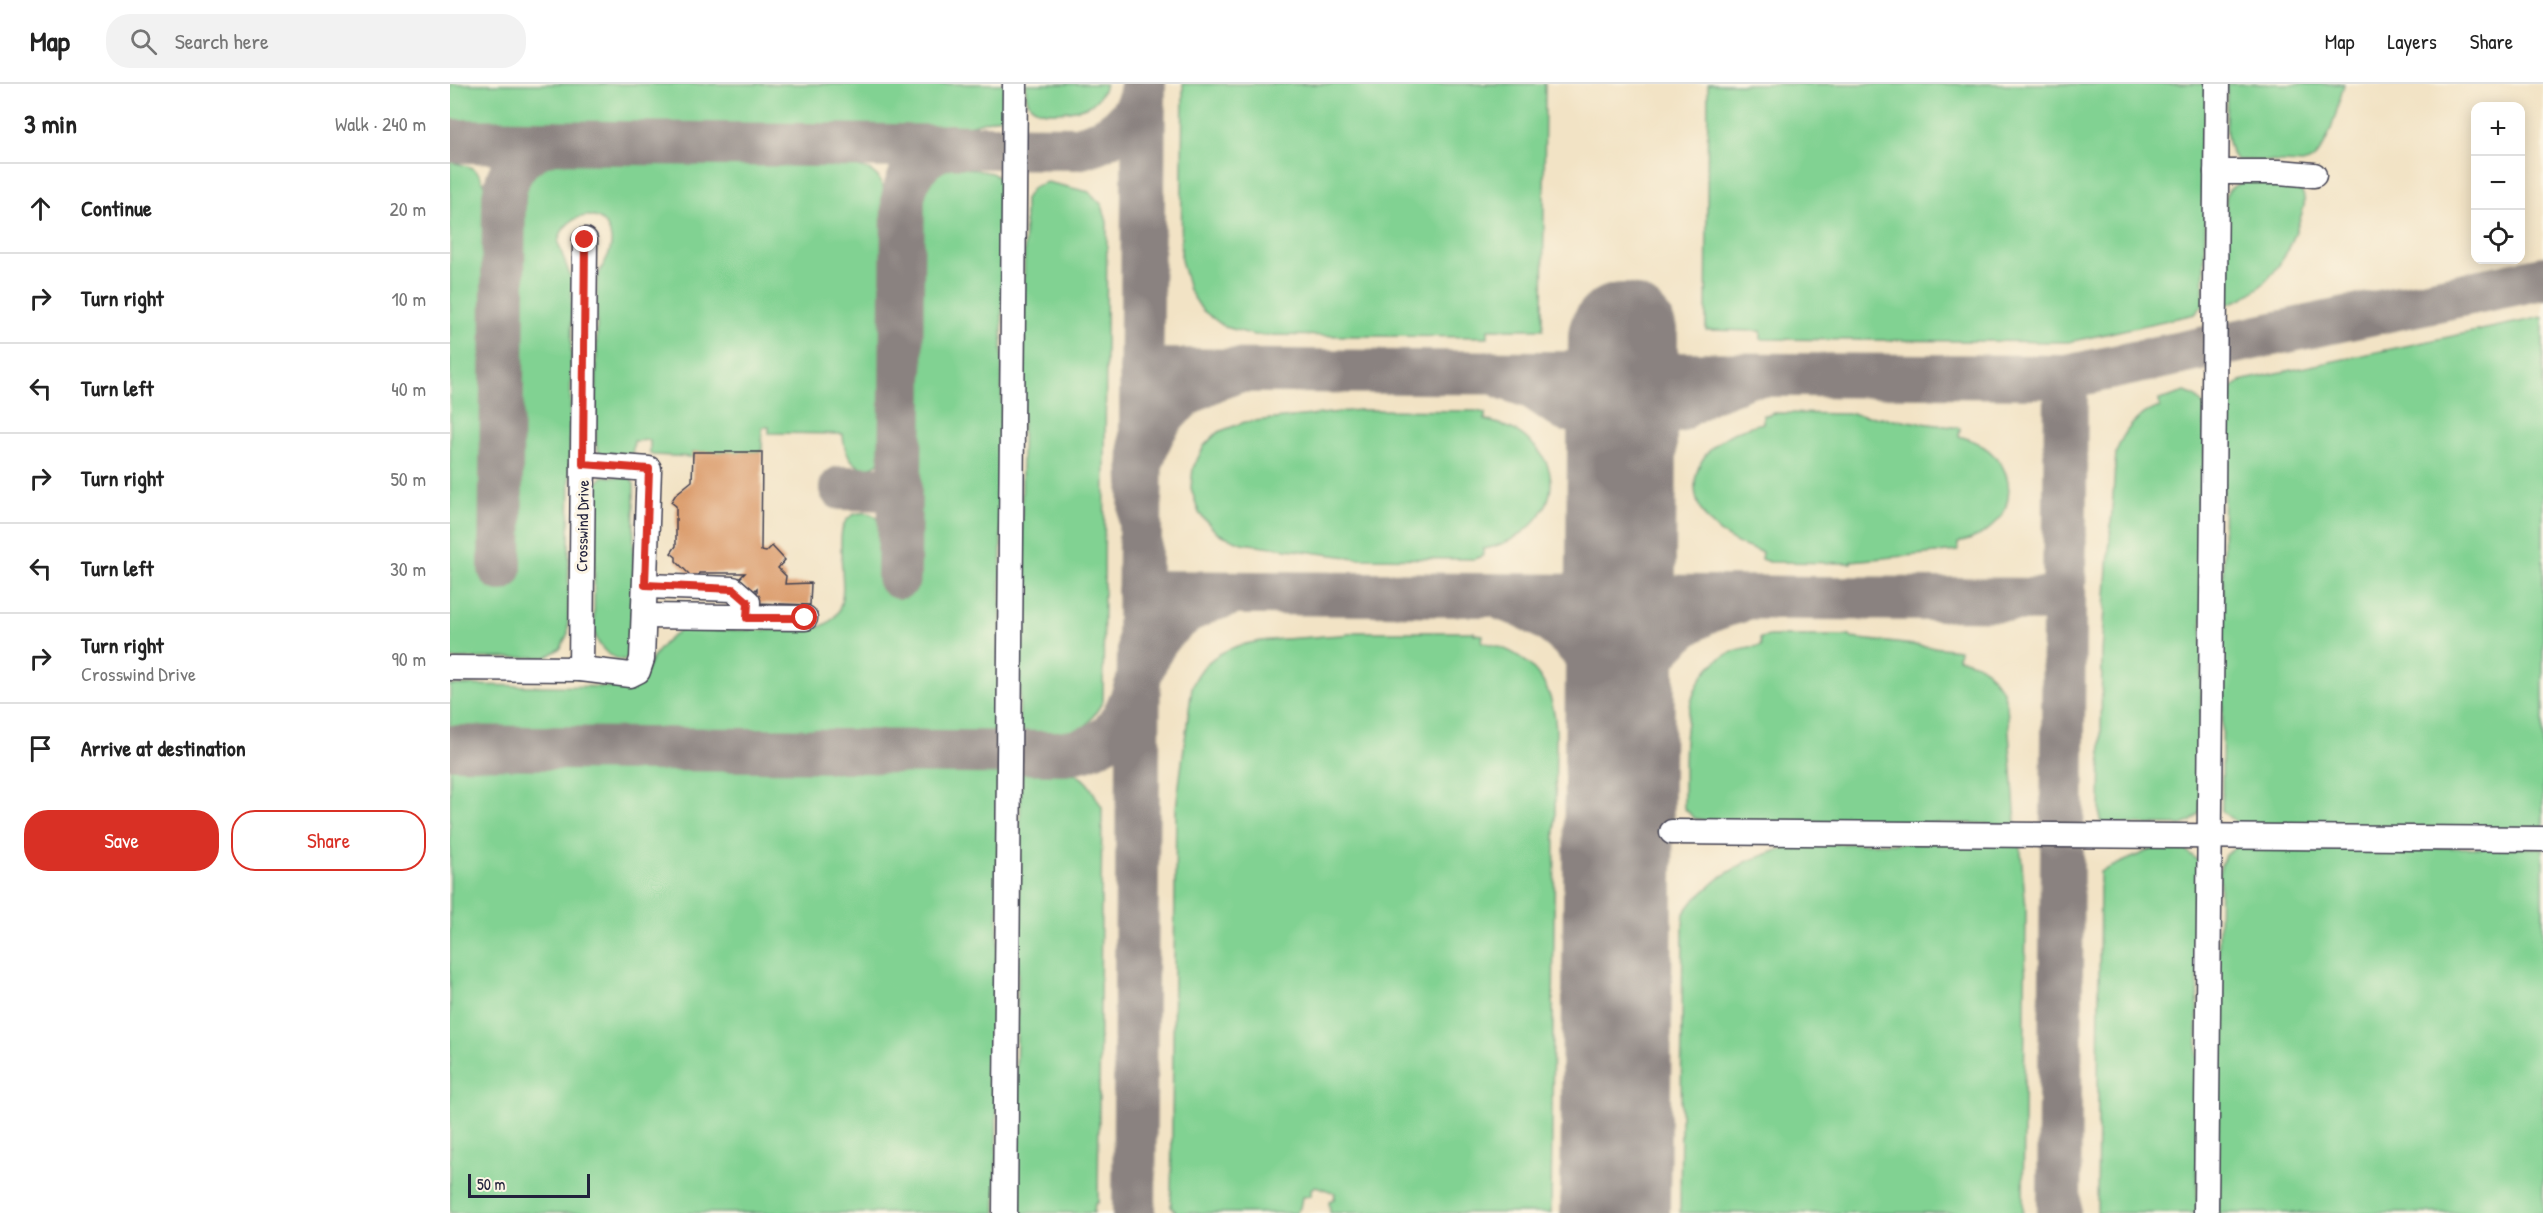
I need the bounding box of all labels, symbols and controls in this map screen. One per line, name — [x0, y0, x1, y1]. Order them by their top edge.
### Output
search box — [106, 14, 526, 68]
text: Map — [30, 22, 70, 60]
icon: search — [127, 25, 160, 58]
text: Search here — [175, 26, 269, 56]
text: Map — [2325, 27, 2354, 56]
text: Layers — [2387, 27, 2437, 56]
text: Share — [2470, 27, 2513, 56]
map controls — [2471, 102, 2525, 264]
button: + — [2471, 102, 2525, 156]
text: 3 min — [24, 106, 77, 141]
text: Walk · 240 m — [335, 110, 426, 137]
button: − — [2471, 156, 2525, 210]
icon: ahead — [24, 192, 57, 225]
text: Continue — [81, 193, 152, 223]
text: 20 m — [389, 195, 426, 222]
button: locate — [2471, 210, 2525, 264]
route end — [571, 226, 597, 252]
icon: right — [24, 282, 57, 315]
text: Turn right — [81, 283, 164, 313]
text: 10 m — [392, 285, 426, 312]
icon: left — [24, 372, 57, 405]
text: Turn left — [81, 373, 154, 403]
text: 40 m — [391, 375, 426, 402]
icon: right — [24, 462, 57, 495]
text: Turn right — [81, 463, 164, 493]
text: 50 m — [390, 465, 426, 492]
street label: Crosswind Drive — [570, 479, 594, 572]
icon: left — [24, 552, 57, 585]
text: Turn left — [81, 553, 154, 583]
text: 30 m — [390, 555, 426, 582]
route start — [791, 604, 817, 630]
text: Turn right — [81, 630, 164, 660]
icon: right — [24, 642, 57, 675]
text: 90 m — [392, 645, 426, 672]
text: Crosswind Drive — [81, 660, 196, 687]
icon: arrive — [24, 732, 57, 765]
text: Arrive at destination — [81, 733, 246, 763]
button: Save — [24, 810, 219, 871]
button: Share — [231, 810, 426, 871]
scale bar — [468, 1171, 590, 1198]
text: 50 m — [477, 1173, 506, 1195]

